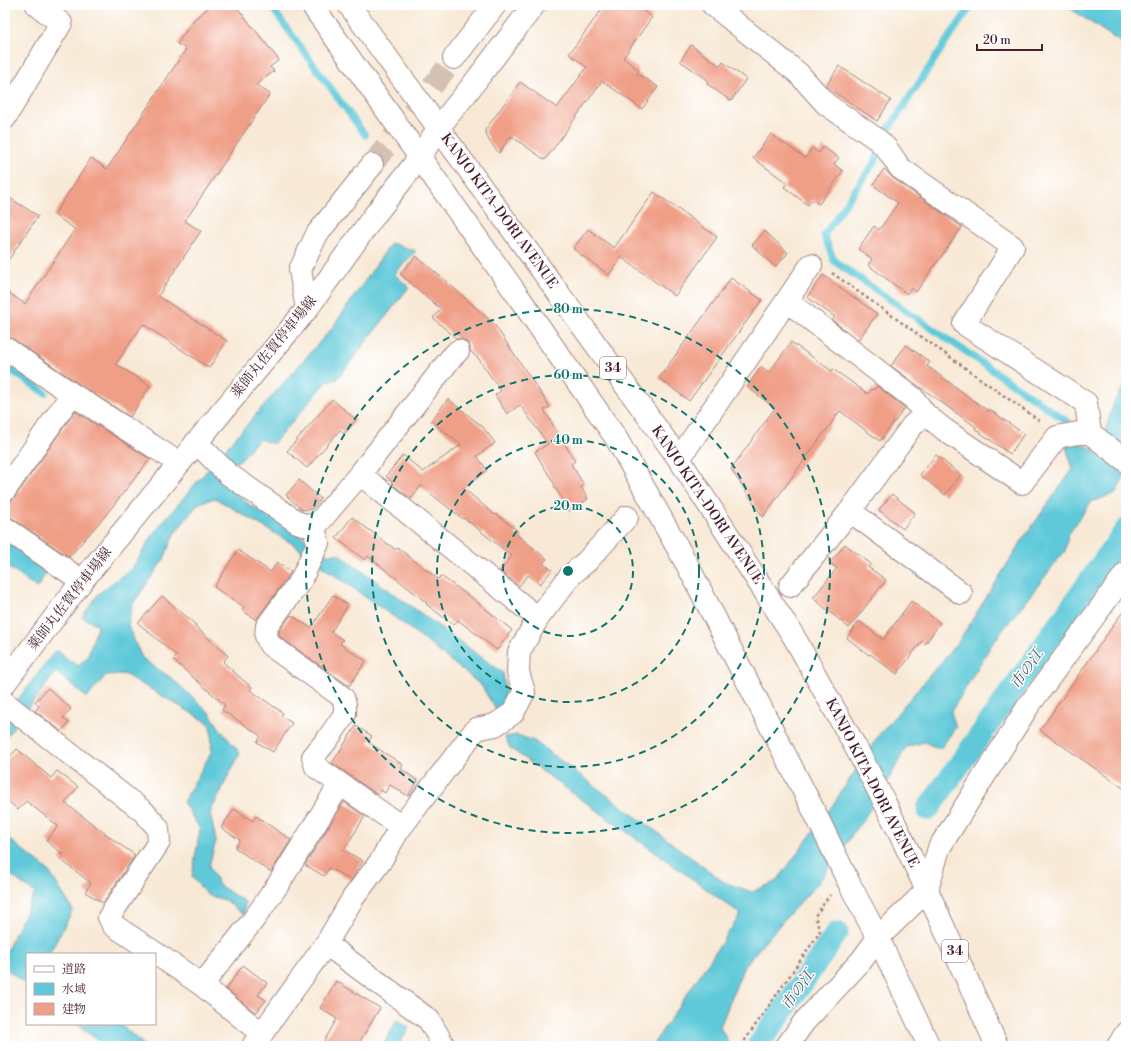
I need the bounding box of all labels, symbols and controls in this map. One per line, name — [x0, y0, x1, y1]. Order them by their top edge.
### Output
scale bar — [977, 26, 1042, 52]
text: 20 m — [983, 33, 1011, 48]
street label: KANJO KITA-DORI AVENUE — [437, 130, 561, 292]
street label: 薬師丸佐賀停車場線 — [227, 292, 321, 402]
text: 80 m — [553, 302, 583, 317]
road number: 34 — [600, 357, 626, 379]
text: 60 m — [553, 368, 583, 383]
street label: KANJO KITA-DORI AVENUE — [647, 422, 767, 588]
text: 40 m — [553, 433, 583, 448]
text: 20 m — [553, 499, 583, 514]
street label: 薬師丸佐賀停車場線 — [24, 544, 116, 654]
centre of rings — [561, 564, 575, 578]
water label: 市の江 — [1006, 643, 1049, 693]
street label: KANJO KITA-DORI AVENUE — [821, 695, 923, 871]
road number: 34 — [942, 940, 968, 962]
legend — [26, 953, 156, 1025]
text: 道路 — [62, 962, 86, 977]
water label: 市の江 — [777, 964, 820, 1014]
text: 水域 — [62, 982, 86, 997]
text: 建物 — [62, 1002, 86, 1017]

